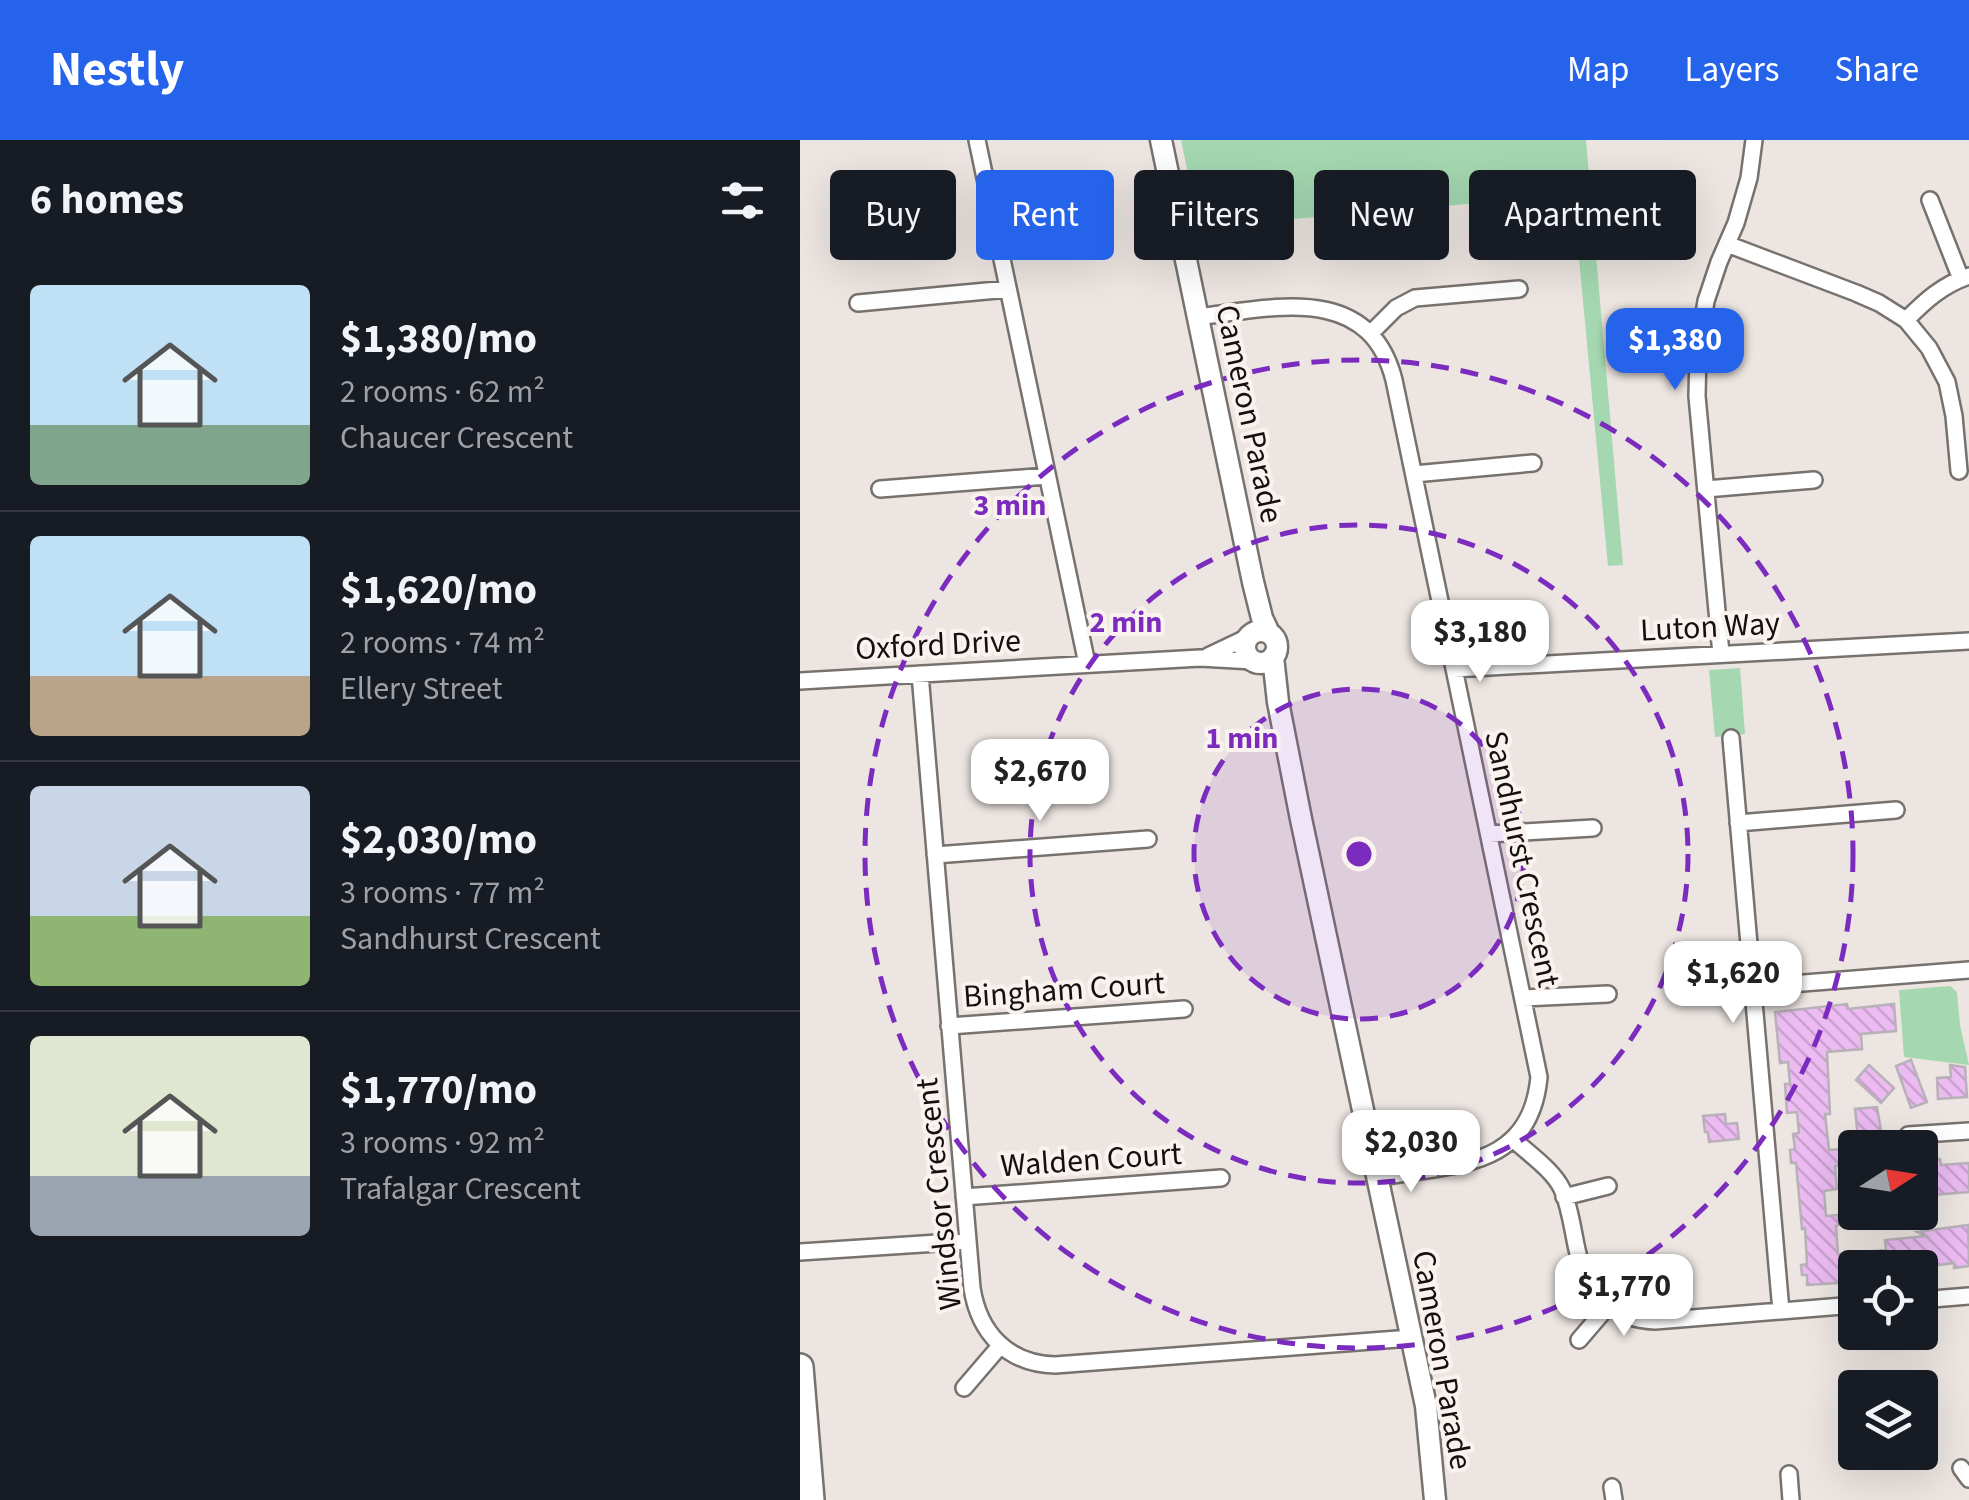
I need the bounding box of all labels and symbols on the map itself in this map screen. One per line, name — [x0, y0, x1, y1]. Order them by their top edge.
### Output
street label: Cameron Parade — [1203, 301, 1295, 527]
pin: $1,380 — [1594, 308, 1756, 393]
text: 3 min — [974, 484, 1047, 527]
pin: $3,180 — [1399, 600, 1561, 685]
street label: Luton Way — [1639, 600, 1781, 654]
text: 2 min — [1090, 601, 1163, 644]
street label: Oxford Drive — [854, 618, 1022, 672]
text: 1 min — [1206, 717, 1279, 760]
street label: Sandhurst Crescent — [1472, 727, 1572, 991]
pin: $2,670 — [959, 739, 1121, 824]
centre of rings — [1341, 836, 1377, 872]
pin: $1,620 — [1652, 941, 1814, 1026]
street label: Bingham Court — [962, 960, 1166, 1020]
street label: Windsor Crescent — [904, 1076, 974, 1312]
pin: $2,030 — [1330, 1110, 1492, 1195]
north arrow — [1838, 1130, 1938, 1230]
street label: Walden Court — [999, 1131, 1183, 1189]
street label: Cameron Parade — [1400, 1247, 1484, 1473]
pin: $1,770 — [1543, 1254, 1705, 1339]

